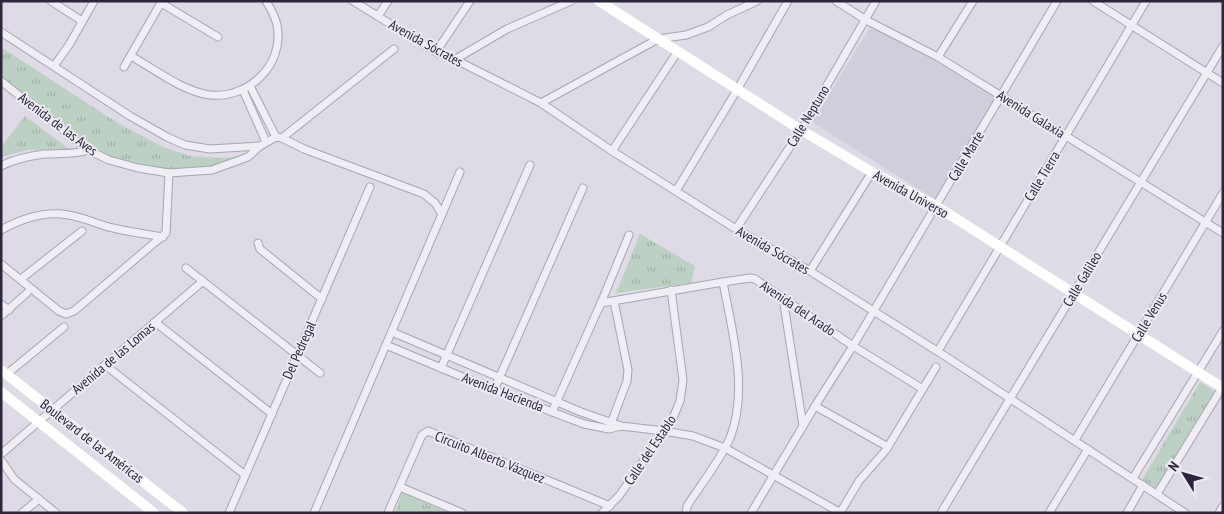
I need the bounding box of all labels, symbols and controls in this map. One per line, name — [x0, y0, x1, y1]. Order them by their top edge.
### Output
street label: Avenida Sócrates — [386, 15, 466, 71]
street label: Calle Neptuno — [783, 82, 833, 150]
street label: Avenida Galaxia — [994, 86, 1068, 142]
street label: Avenida de las Aves — [15, 88, 101, 160]
street label: Calle Marte — [944, 127, 988, 184]
street label: Calle Tierra — [1020, 148, 1064, 204]
street label: Avenida Universo — [870, 166, 952, 222]
street label: Avenida Sócrates — [733, 222, 813, 278]
street label: Calle Galileo — [1059, 248, 1105, 310]
street label: Avenida del Arado — [757, 276, 839, 340]
street label: Calle Venus — [1127, 288, 1171, 345]
street label: Avenida de las Lomas — [68, 318, 159, 398]
street label: Del Pedregal — [278, 318, 320, 382]
street label: Avenida Hacienda — [460, 368, 546, 416]
street label: Boulevard de las Américas — [37, 395, 147, 487]
street label: Calle del Establo — [620, 411, 680, 489]
street label: Circuito Alberto Vázquez — [432, 427, 548, 487]
north arrow — [1159, 449, 1209, 499]
text: N — [1164, 458, 1183, 475]

